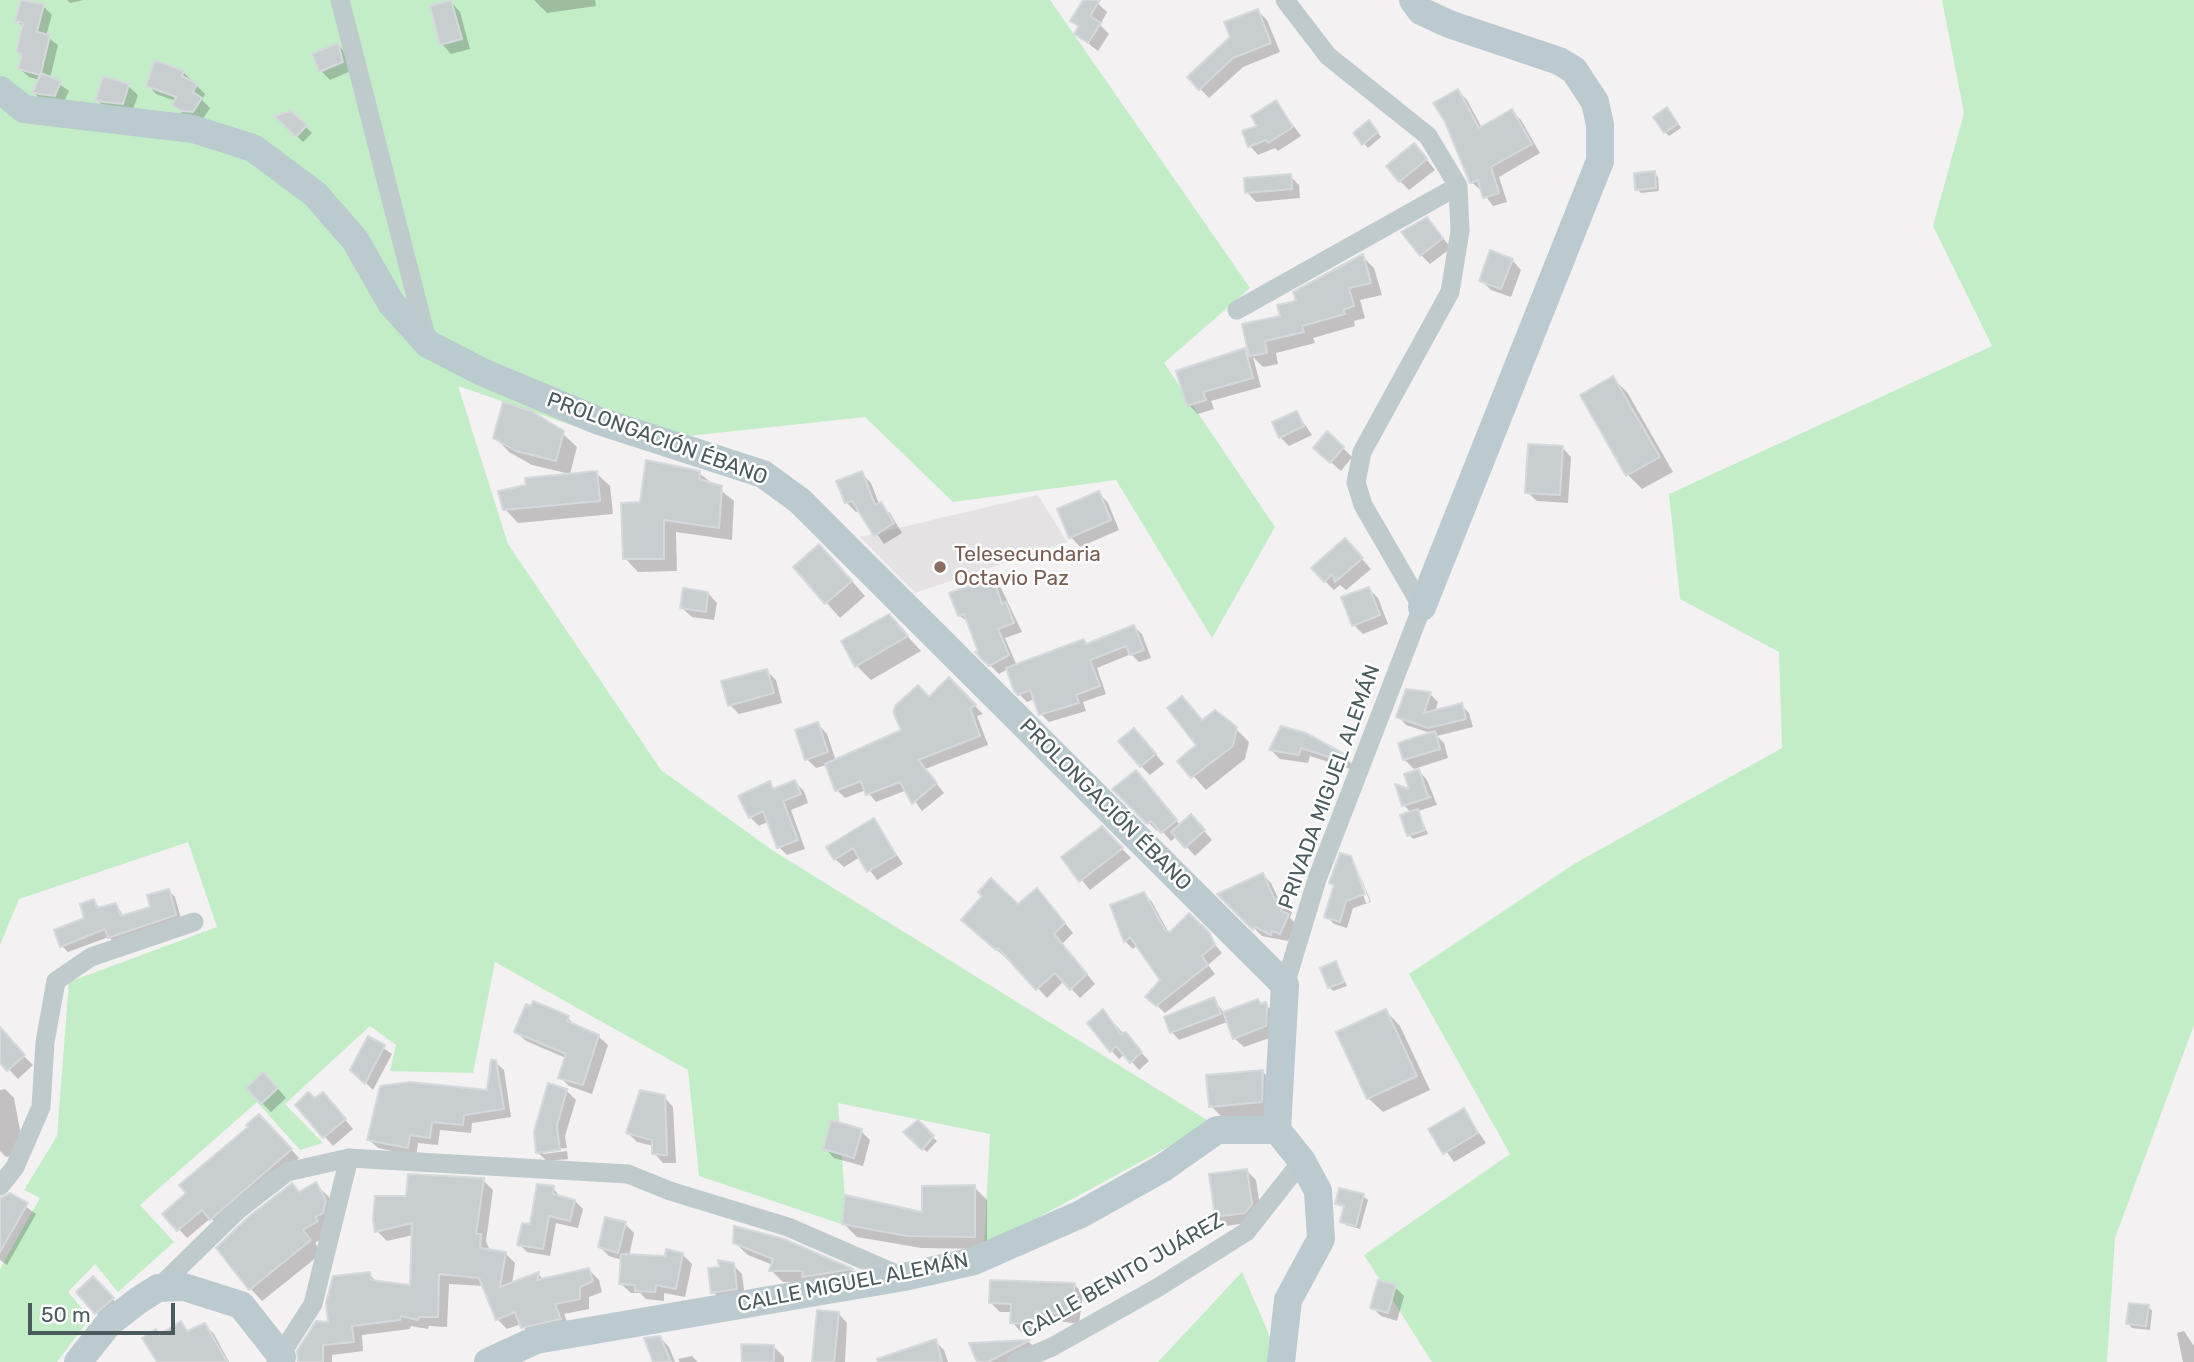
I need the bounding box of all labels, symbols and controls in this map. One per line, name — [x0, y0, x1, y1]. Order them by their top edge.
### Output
street label: PROLONGACIÓN ÉBANO — [543, 387, 771, 491]
place label: Telesecundaria Octavio Paz — [954, 542, 1101, 592]
marker: Telesecundaria Octavio Paz — [932, 559, 948, 575]
street label: PRIVADA MIGUEL ALEMÁN — [1274, 661, 1386, 913]
street label: PROLONGACIÓN ÉBANO — [1014, 714, 1196, 896]
street label: CALLE BENITO JUÁREZ — [1018, 1208, 1228, 1344]
street label: CALLE MIGUEL ALEMÁN — [735, 1248, 971, 1318]
scale bar — [32, 1288, 178, 1332]
text: 50 m — [41, 1302, 91, 1327]

